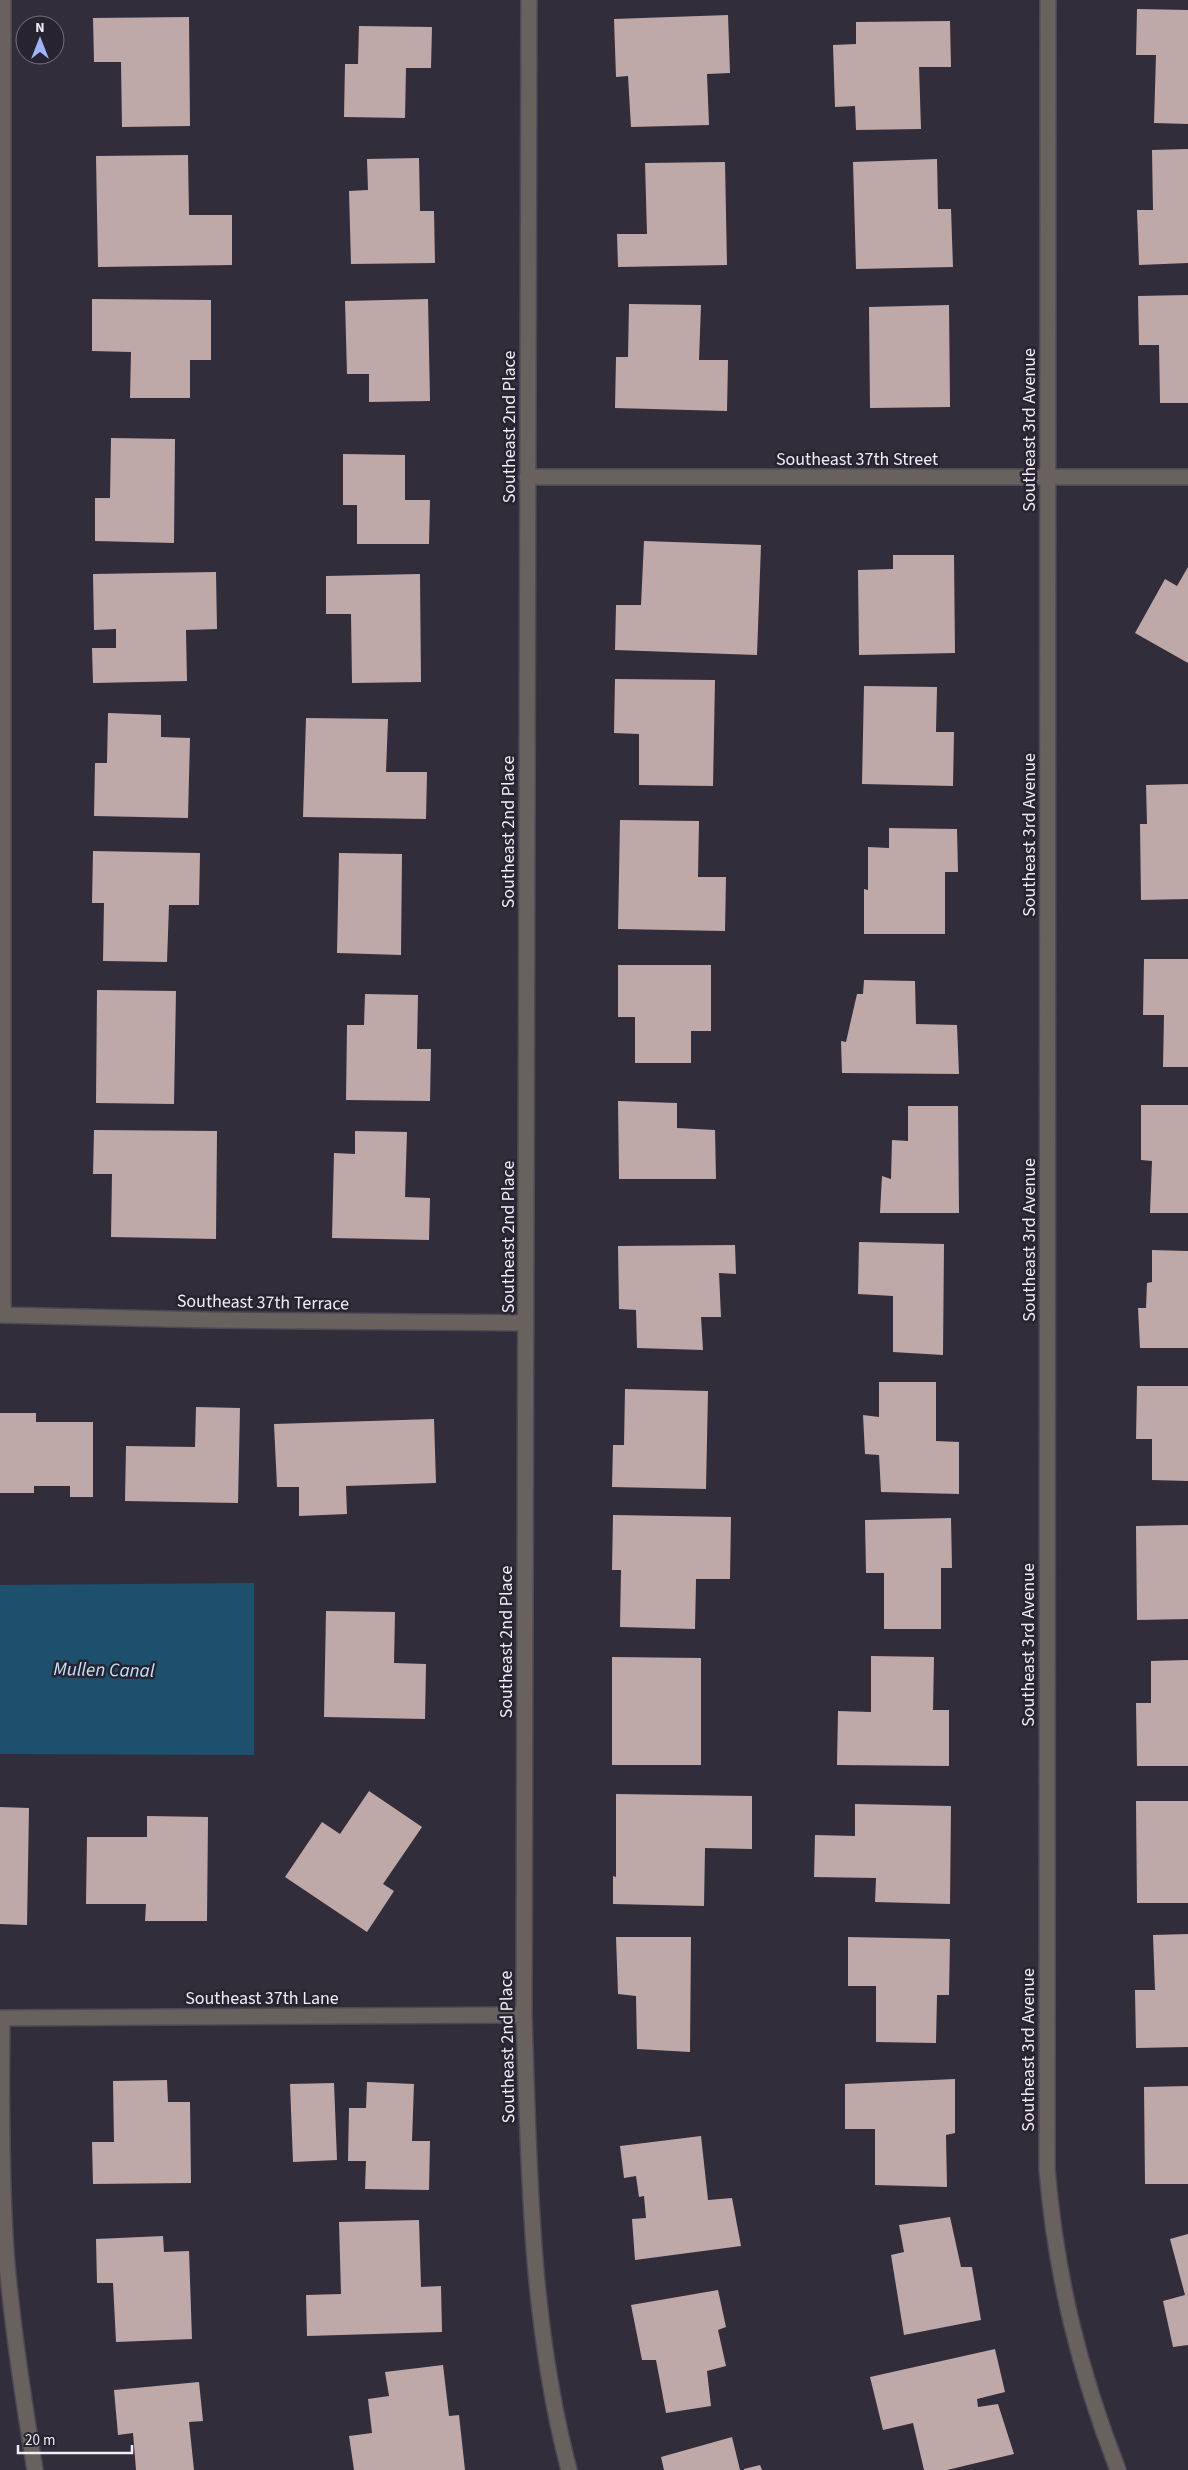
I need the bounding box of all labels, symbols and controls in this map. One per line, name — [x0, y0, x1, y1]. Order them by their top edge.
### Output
north arrow — [15, 15, 65, 65]
text: N — [35, 18, 45, 38]
street label: Southeast 3rd Avenue — [1017, 348, 1042, 512]
street label: Southeast 2nd Place — [497, 351, 522, 503]
street label: Southeast 37th Street — [776, 447, 938, 472]
street label: Southeast 3rd Avenue — [1017, 753, 1042, 917]
street label: Southeast 2nd Place — [496, 756, 521, 908]
street label: Southeast 3rd Avenue — [1017, 1158, 1042, 1322]
street label: Southeast 2nd Place — [496, 1161, 521, 1313]
street label: Southeast 37th Terrace — [177, 1288, 349, 1317]
street label: Southeast 3rd Avenue — [1016, 1563, 1041, 1727]
street label: Southeast 2nd Place — [494, 1566, 519, 1718]
water label: Mullen Canal — [53, 1656, 155, 1685]
street label: Southeast 3rd Avenue — [1016, 1968, 1041, 2132]
street label: Southeast 2nd Place — [494, 1970, 521, 2124]
street label: Southeast 37th Lane — [185, 1986, 339, 2011]
scale bar — [18, 2422, 131, 2454]
text: 20 m — [25, 2430, 55, 2451]

